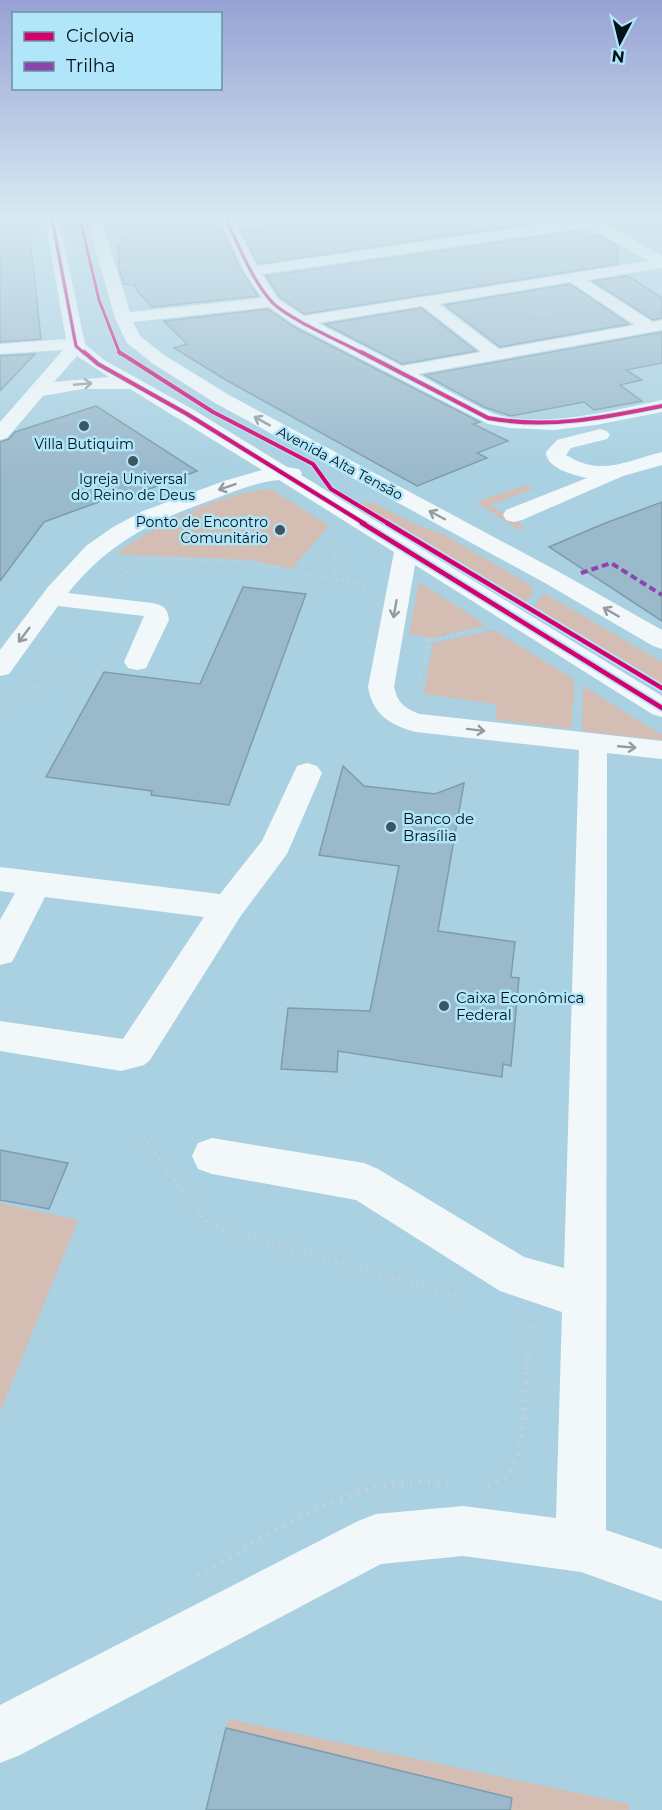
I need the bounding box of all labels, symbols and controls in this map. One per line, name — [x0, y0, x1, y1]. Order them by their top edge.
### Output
legend — [12, 12, 222, 90]
north arrow — [590, 12, 650, 72]
text: Ciclovia — [66, 25, 135, 47]
text: N — [611, 46, 626, 67]
text: Trilha — [66, 55, 116, 77]
one-way arrow — [72, 378, 92, 389]
one-way arrow — [253, 415, 271, 426]
marker: Villa Butiquim — [77, 419, 91, 433]
street label: Avenida Alta Tensão — [274, 422, 406, 504]
place label: Villa Butiquim — [34, 435, 134, 453]
marker: Igreja Universal do Reino de Deus — [126, 454, 140, 468]
place label: Igreja Universal do Reino de Deus — [71, 470, 195, 504]
one-way arrow — [218, 482, 237, 493]
one-way arrow — [429, 509, 446, 521]
place label: Ponto de Encontro Comunitário — [136, 513, 268, 547]
marker: Ponto de Encontro Comunitário — [273, 523, 287, 537]
one-way arrow — [389, 599, 400, 618]
one-way arrow — [603, 605, 620, 617]
one-way arrow — [18, 627, 30, 643]
one-way arrow — [465, 725, 485, 736]
one-way arrow — [617, 742, 637, 753]
place label: Banco de Brasília — [403, 809, 474, 845]
marker: Banco de Brasília — [384, 820, 398, 834]
place label: Caixa Econômica Federal — [456, 988, 584, 1024]
marker: Caixa Econômica Federal — [437, 999, 451, 1013]

